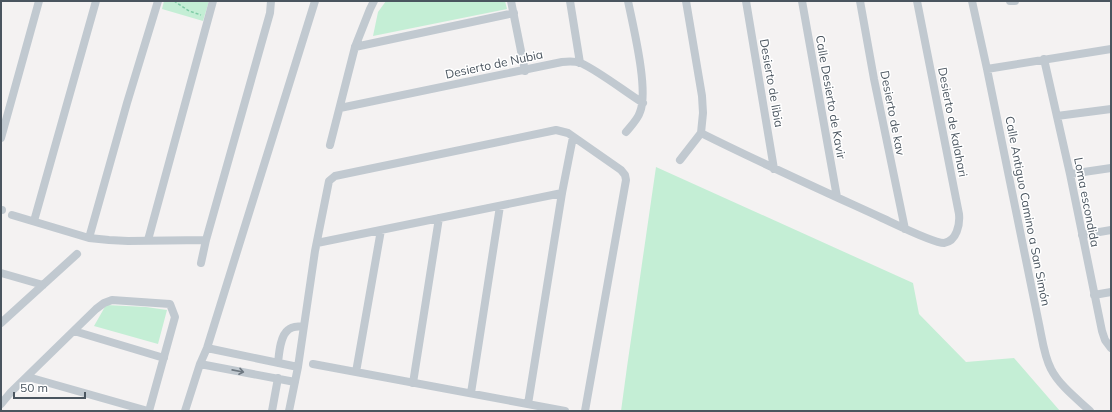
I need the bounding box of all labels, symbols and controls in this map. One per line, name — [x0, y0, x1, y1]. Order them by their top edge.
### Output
street label: Calle Desierto de Kavir — [813, 34, 849, 161]
street label: Desierto de libia — [757, 38, 787, 128]
street label: Desierto de Nubia — [444, 46, 544, 82]
street label: Desierto de kalahari — [935, 66, 971, 178]
street label: Desierto de kav — [877, 69, 909, 157]
street label: Calle Antiguo Camino a San Simón — [1002, 115, 1054, 307]
street label: Loma escondida — [1071, 156, 1103, 248]
one-way arrow — [231, 367, 244, 375]
scale bar — [14, 374, 85, 400]
text: 50 m — [20, 380, 48, 395]

